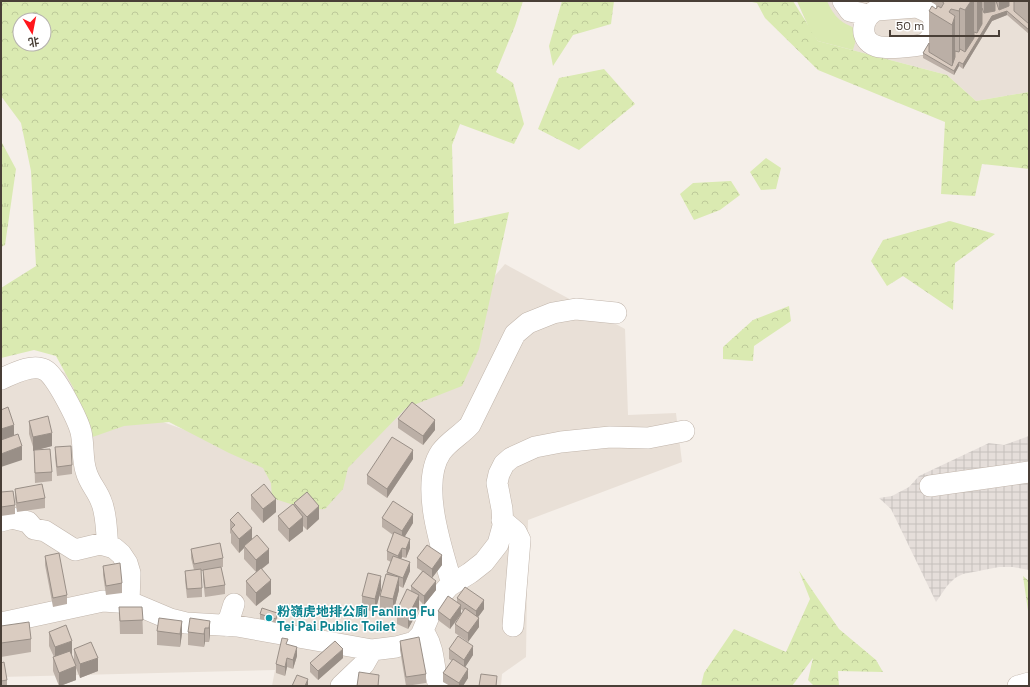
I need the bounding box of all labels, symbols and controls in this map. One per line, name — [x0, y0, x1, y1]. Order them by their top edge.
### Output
north arrow — [12, 12, 52, 52]
scale bar — [890, 12, 999, 38]
text: 50 m — [896, 18, 924, 34]
text: 北 — [27, 34, 40, 50]
place label: 粉嶺虎地排公廁 Fanling Fu Tei Pai Public Toilet — [277, 603, 435, 635]
marker: 粉嶺虎地排公廁 Fanling Fu Tei Pai Public Toilet — [264, 613, 274, 623]

